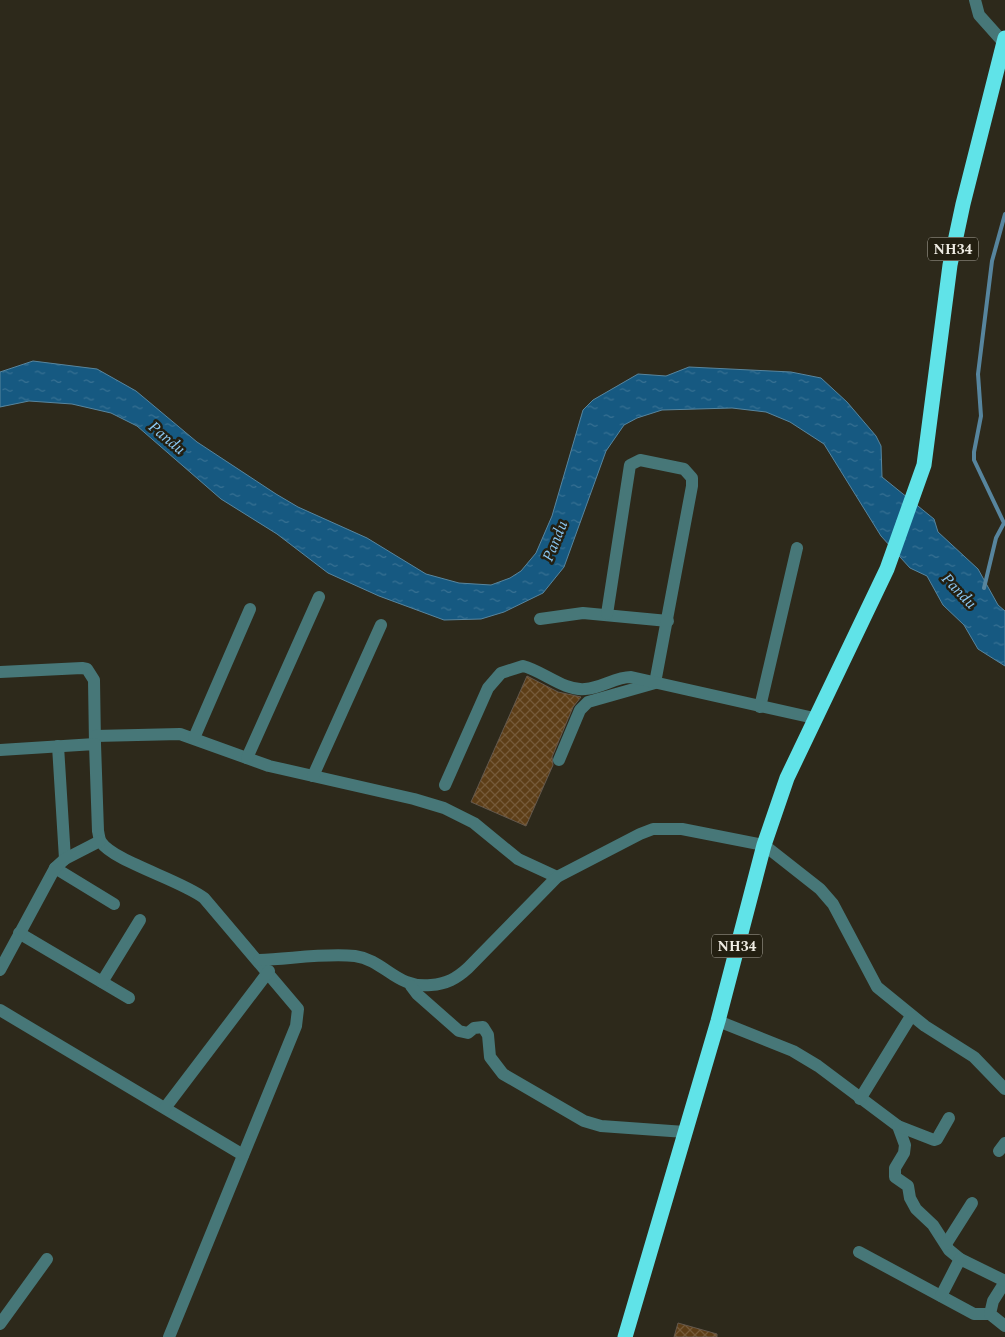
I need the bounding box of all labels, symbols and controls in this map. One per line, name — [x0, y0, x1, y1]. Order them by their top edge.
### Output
road number: NH34 — [928, 238, 978, 260]
water label: Pandu — [143, 415, 191, 461]
water label: Pandu — [536, 516, 574, 565]
water label: Pandu — [936, 567, 983, 615]
road number: NH34 — [712, 934, 762, 958]

